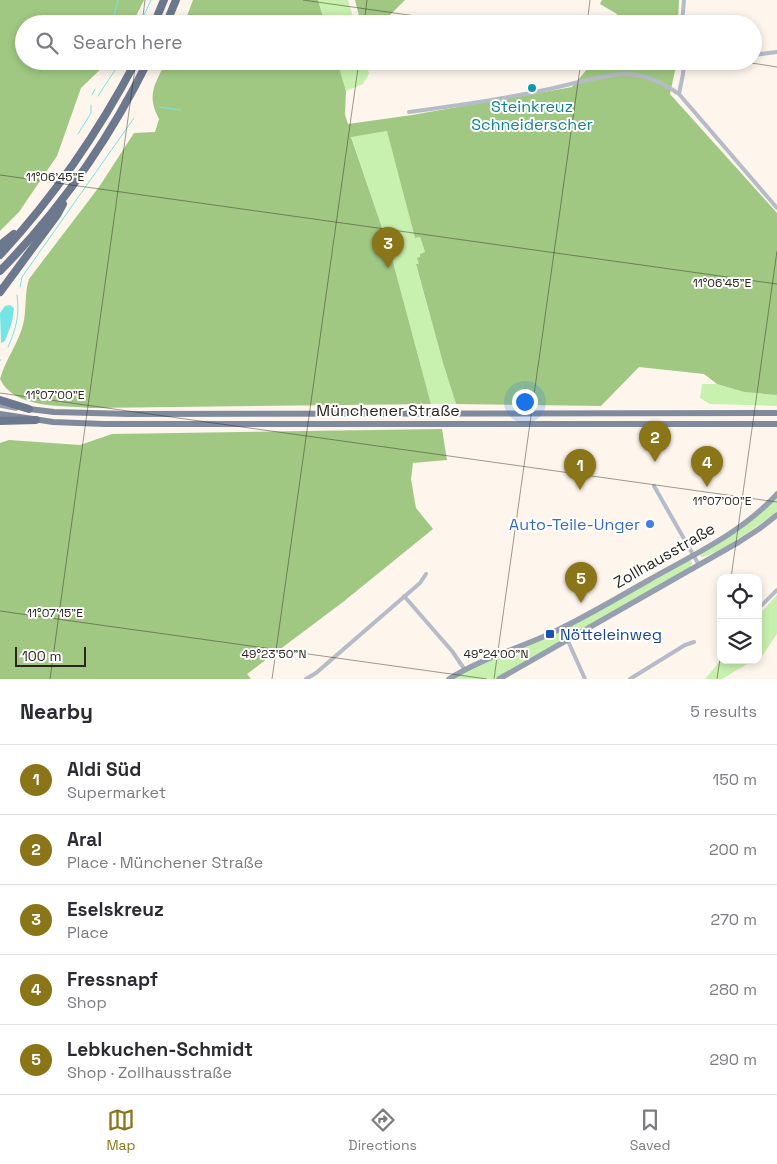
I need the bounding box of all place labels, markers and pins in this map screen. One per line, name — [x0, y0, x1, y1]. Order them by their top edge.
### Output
marker: Steinkreuz Schneiderscher — [526, 82, 538, 94]
place label: Steinkreuz Schneiderscher — [471, 96, 593, 135]
pin: 3 — [372, 227, 404, 268]
pin: 2 — [639, 421, 671, 462]
pin: 4 — [691, 446, 723, 487]
pin: 1 — [564, 449, 596, 490]
place label: Auto-Teile-Unger — [509, 514, 640, 535]
marker: Auto-Teile-Unger — [644, 518, 656, 530]
pin: 5 — [565, 562, 597, 603]
place label: Nötteleinweg — [560, 624, 662, 645]
marker: Nötteleinweg — [544, 628, 556, 640]

